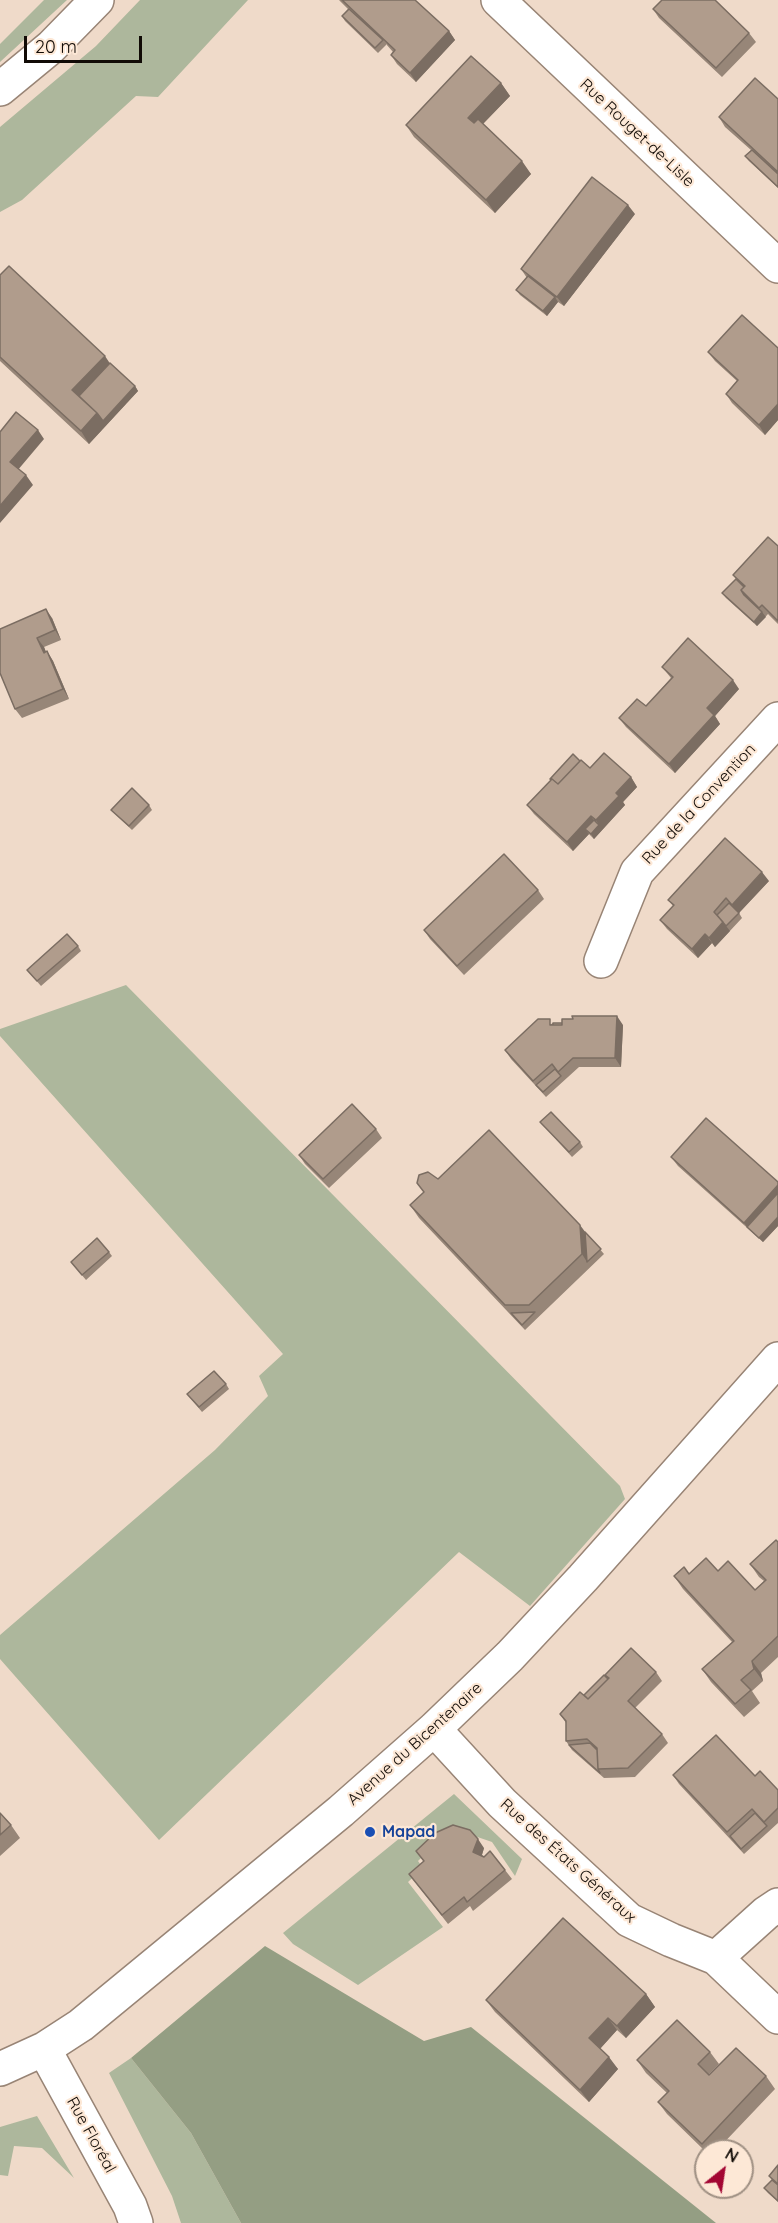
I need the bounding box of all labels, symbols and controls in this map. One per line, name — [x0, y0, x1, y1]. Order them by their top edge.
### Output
scale bar — [27, 24, 146, 62]
text: 20 m — [35, 35, 77, 58]
street label: Rue Rouget-de-Lisle — [576, 75, 698, 191]
street label: Rue de la Convention — [638, 740, 760, 868]
street label: Avenue du Bicentenaire — [344, 1678, 486, 1810]
street label: Rue des États Généraux — [496, 1795, 640, 1927]
place label: Mapad — [382, 1822, 435, 1842]
marker: Mapad — [363, 1825, 377, 1839]
street label: Rue Floréal — [62, 2094, 120, 2176]
north arrow — [694, 2139, 754, 2199]
text: N — [722, 2144, 742, 2167]

